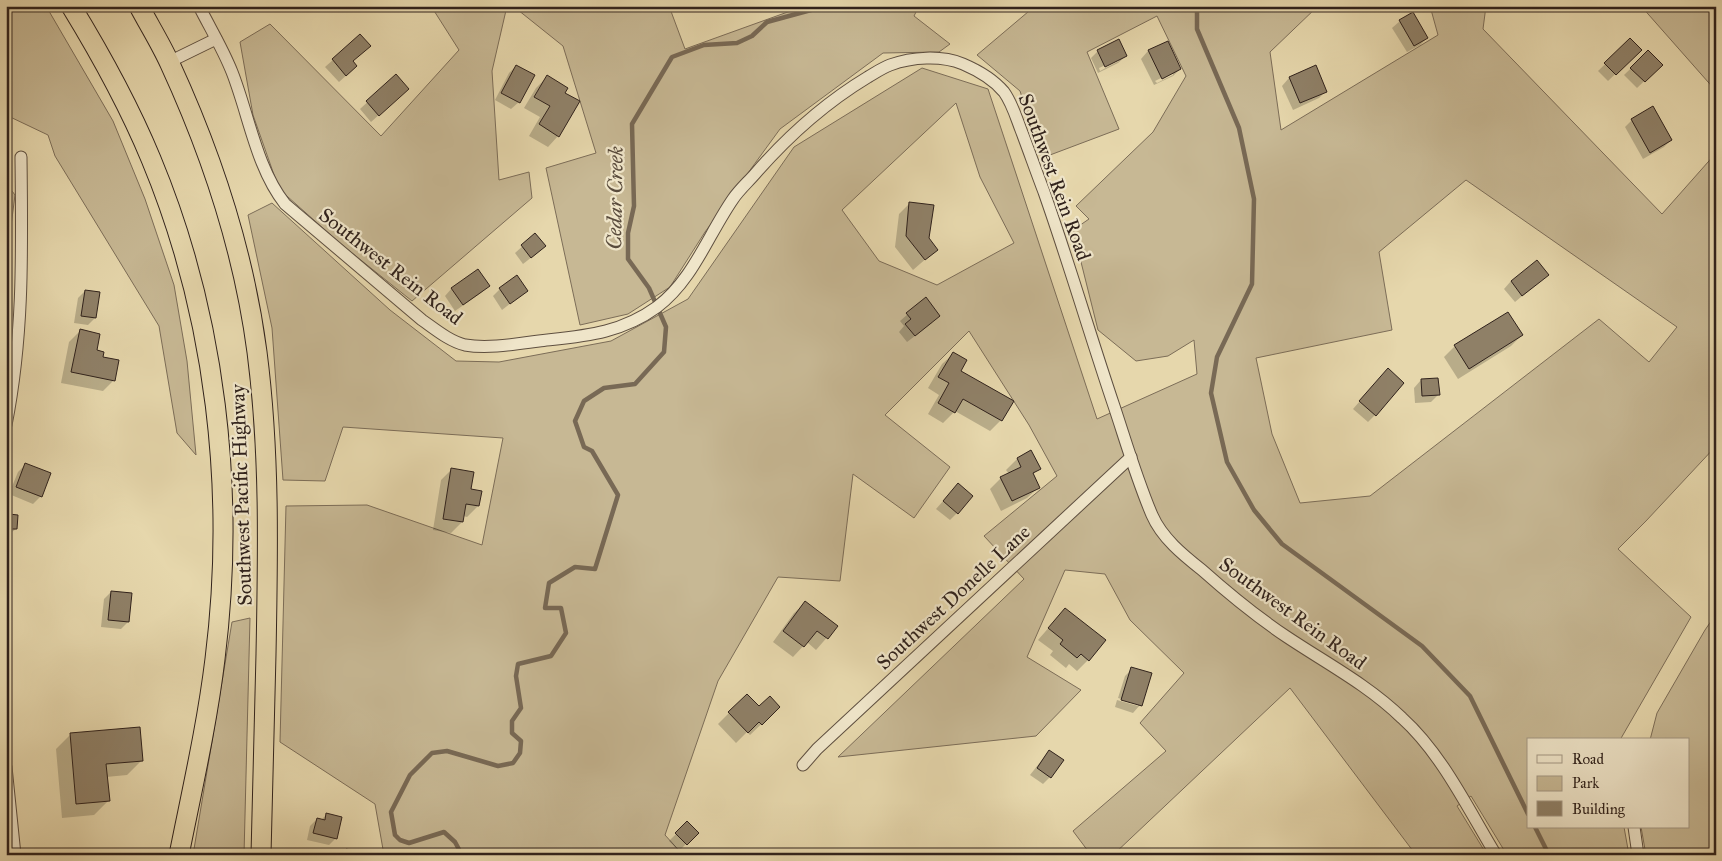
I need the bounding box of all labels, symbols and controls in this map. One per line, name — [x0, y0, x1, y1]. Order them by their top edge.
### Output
street label: Southwest Rein Road — [1014, 90, 1096, 264]
water label: Cedar Creek — [601, 145, 629, 250]
street label: Southwest Rein Road — [314, 202, 468, 330]
street label: Southwest Pacific Highway — [225, 383, 258, 606]
street label: Southwest Donelle Lane — [871, 520, 1035, 674]
street label: Southwest Rein Road — [1215, 552, 1371, 674]
legend — [1527, 738, 1690, 828]
text: Road — [1572, 750, 1604, 768]
text: Park — [1572, 774, 1599, 792]
text: Building — [1572, 800, 1626, 818]

